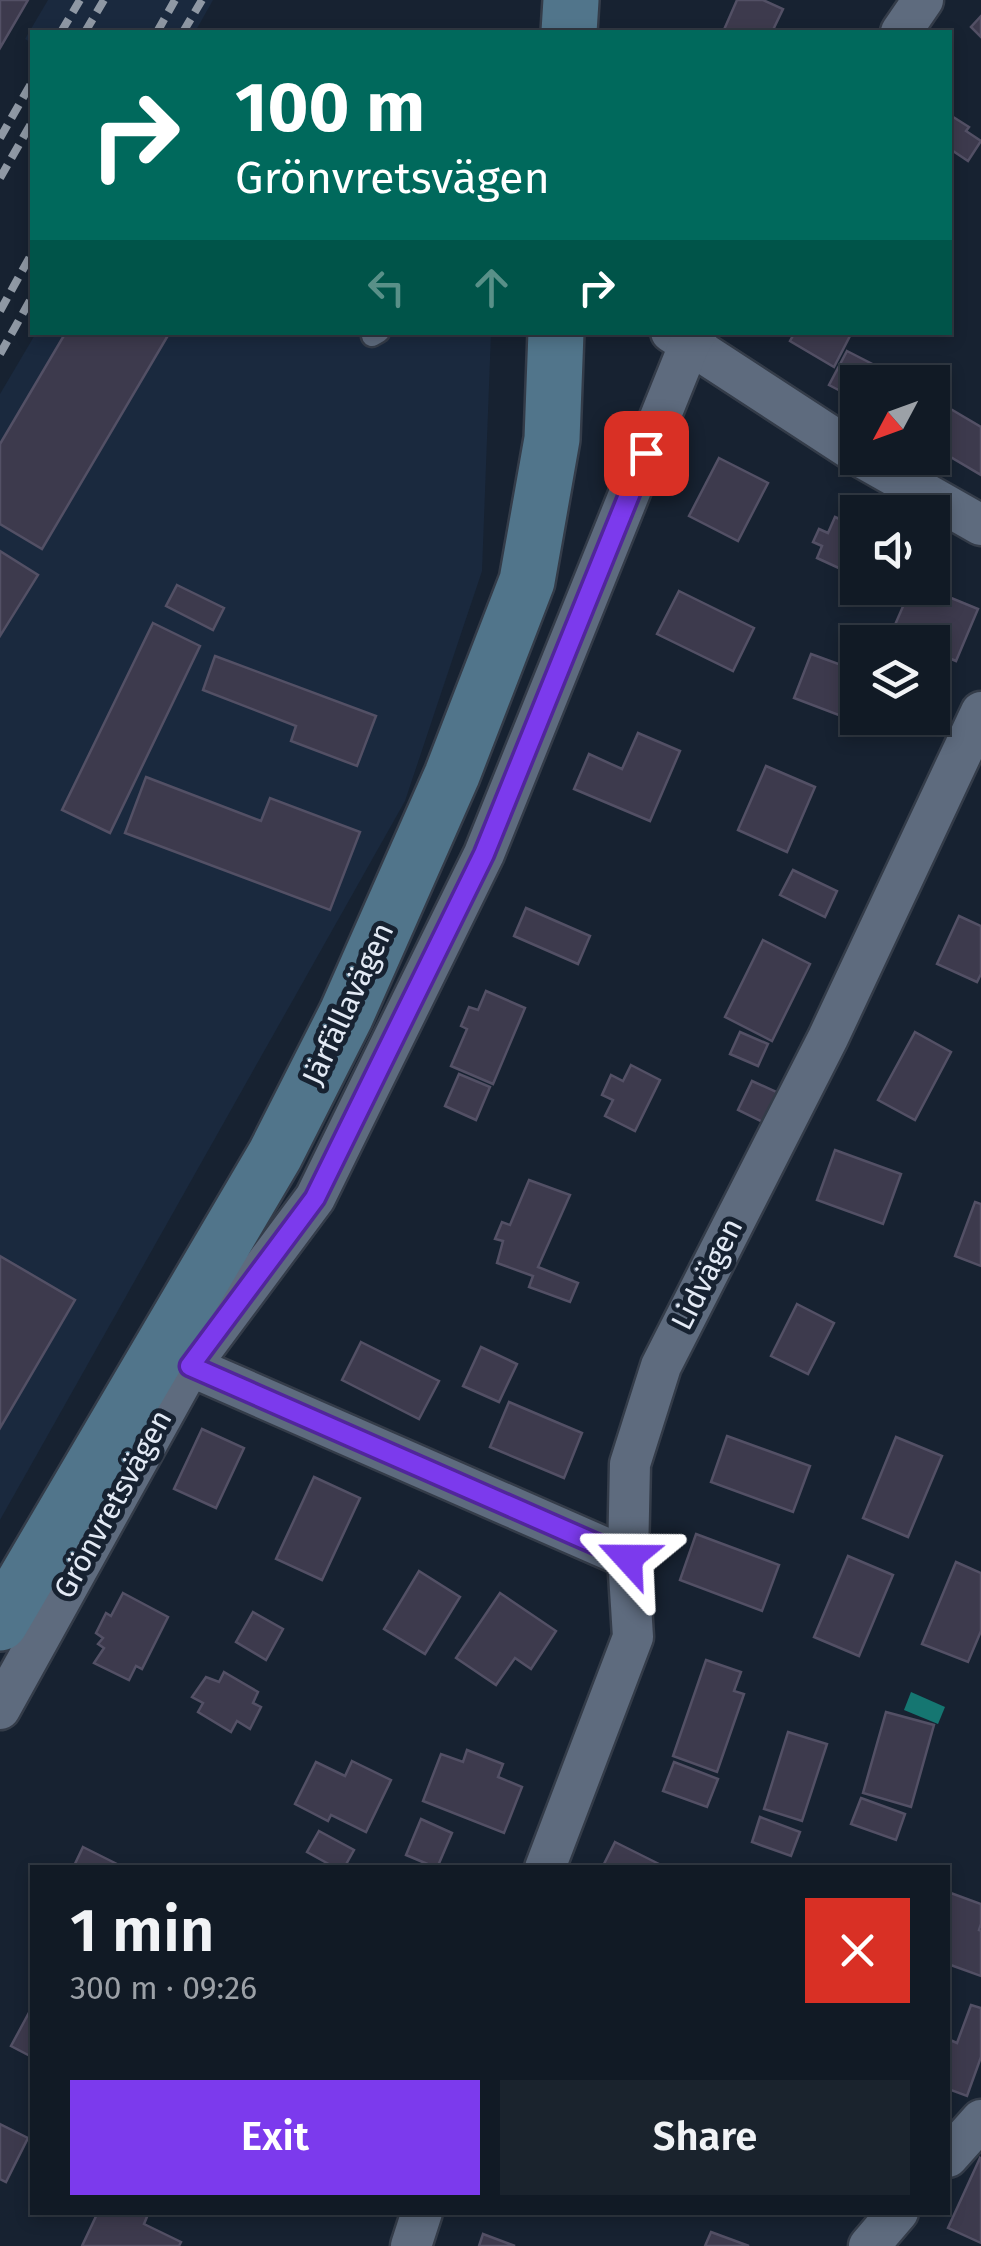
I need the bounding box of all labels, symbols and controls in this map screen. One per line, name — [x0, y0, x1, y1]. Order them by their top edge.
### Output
text: 100 m — [235, 66, 425, 150]
icon: right — [70, 70, 200, 200]
text: Grönvretsvägen — [235, 151, 550, 205]
icon: left — [359, 260, 414, 315]
icon: ahead — [464, 260, 519, 315]
icon: right — [569, 260, 624, 315]
north arrow — [840, 365, 950, 475]
map controls — [840, 365, 950, 735]
pin — [604, 411, 689, 496]
icon: arrive — [619, 426, 674, 481]
button: sound — [840, 495, 950, 605]
button: layers — [840, 625, 950, 735]
street label: Järfällavägen — [295, 917, 401, 1091]
street label: Lidvägen — [664, 1212, 750, 1336]
street label: Grönvretsvägen — [46, 1403, 180, 1605]
position arrow — [576, 1506, 680, 1610]
text: 1 min — [70, 1895, 215, 1967]
button: close — [805, 1898, 910, 2003]
text: 300 m · 09:26 — [70, 1969, 257, 2007]
button: Exit — [70, 2080, 480, 2195]
button: Share — [500, 2080, 910, 2195]

